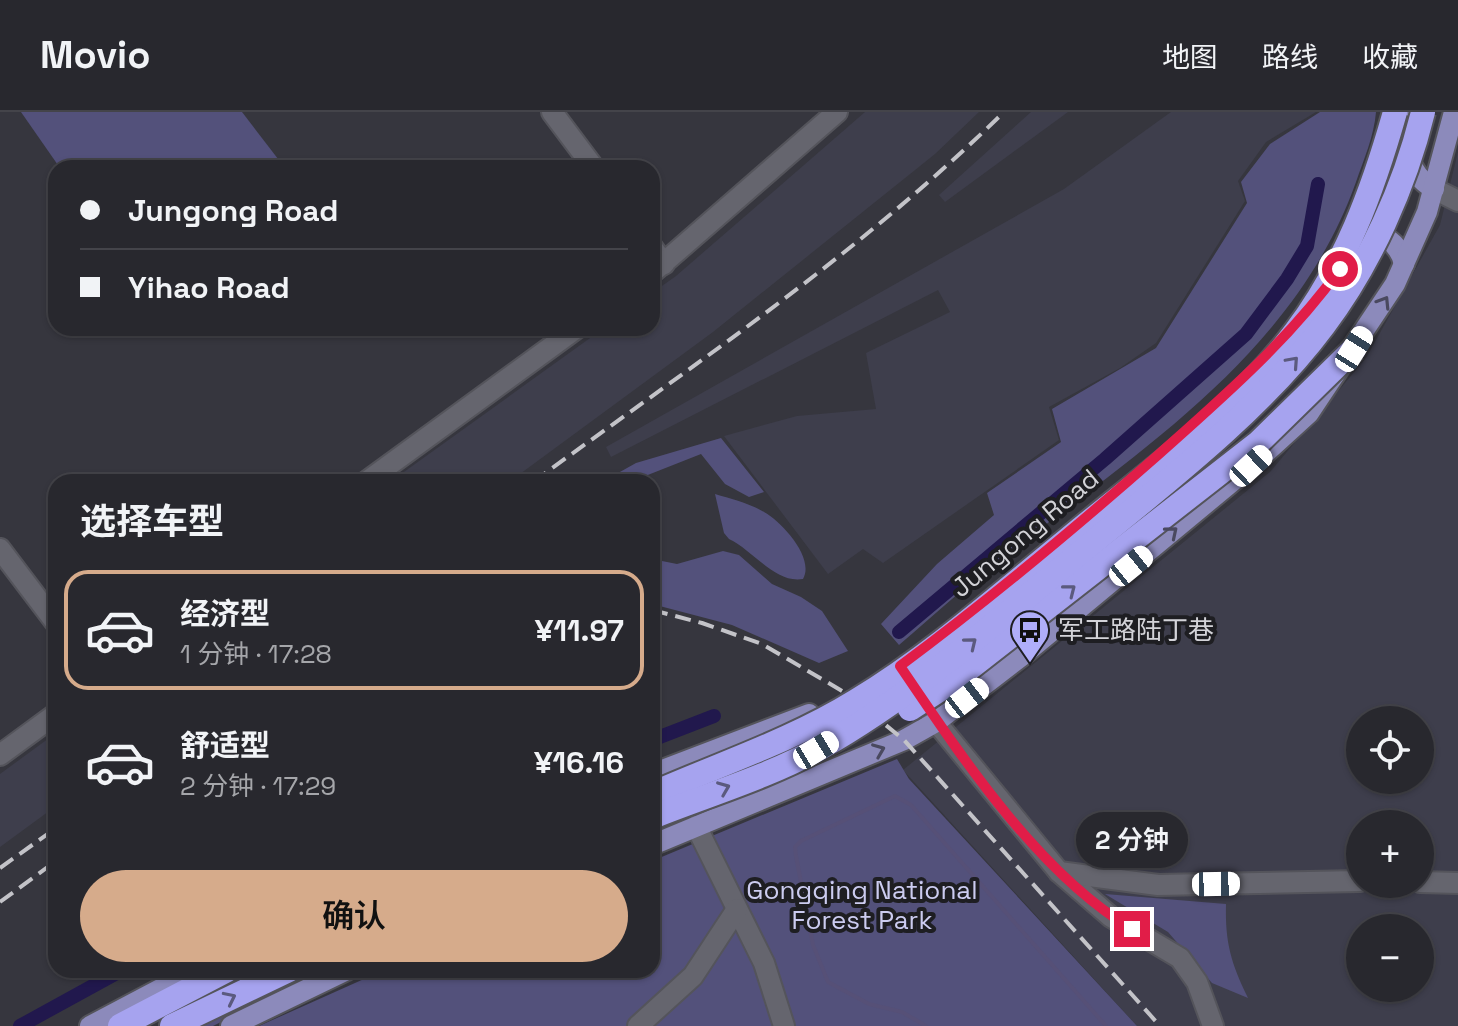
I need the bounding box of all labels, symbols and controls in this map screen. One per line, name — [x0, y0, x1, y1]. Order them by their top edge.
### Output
text: Movio — [40, 31, 150, 79]
text: 地图 — [1162, 39, 1218, 75]
text: 路线 — [1262, 39, 1318, 75]
text: 收藏 — [1362, 39, 1418, 75]
text: Jungong Road — [128, 191, 338, 230]
route start — [1322, 251, 1358, 287]
text: Yihao Road — [128, 268, 290, 307]
one-way arrow — [1374, 296, 1389, 311]
car — [1331, 322, 1377, 376]
one-way arrow — [1284, 356, 1298, 371]
car — [1225, 441, 1277, 491]
street label: Jungong Road — [944, 461, 1106, 605]
text: 选择车型 — [80, 499, 224, 545]
one-way arrow — [1162, 527, 1177, 542]
car — [1105, 542, 1157, 590]
one-way arrow — [1061, 585, 1076, 599]
icon: car — [84, 594, 156, 666]
text: 经济型 — [180, 594, 270, 633]
bus stop icon: 军工路陆丁巷 — [1009, 609, 1051, 664]
text: ¥11.97 — [535, 611, 624, 650]
place label: 军工路陆丁巷 — [1058, 613, 1214, 647]
text: 1 分钟 · 17:28 — [180, 637, 332, 671]
one-way arrow — [962, 638, 977, 652]
car — [941, 674, 993, 722]
map controls — [1346, 706, 1434, 1002]
button: locate — [1346, 706, 1434, 794]
icon: car — [84, 726, 156, 798]
text: 舒适型 — [180, 726, 270, 765]
car — [789, 727, 843, 773]
text: ¥16.16 — [534, 743, 624, 782]
one-way arrow — [871, 743, 885, 760]
text: 2 分钟 · 17:29 — [180, 769, 336, 803]
one-way arrow — [716, 781, 730, 798]
button: + — [1346, 810, 1434, 898]
callout: 2 分钟 — [1076, 813, 1188, 869]
text: 2 分钟 — [1095, 823, 1169, 857]
button: 确认 — [80, 870, 628, 962]
car — [1192, 872, 1240, 896]
park label: Gongqing National Forest Park — [746, 873, 978, 937]
route end — [1114, 911, 1150, 947]
button: − — [1346, 914, 1434, 1002]
one-way arrow — [221, 992, 236, 1007]

